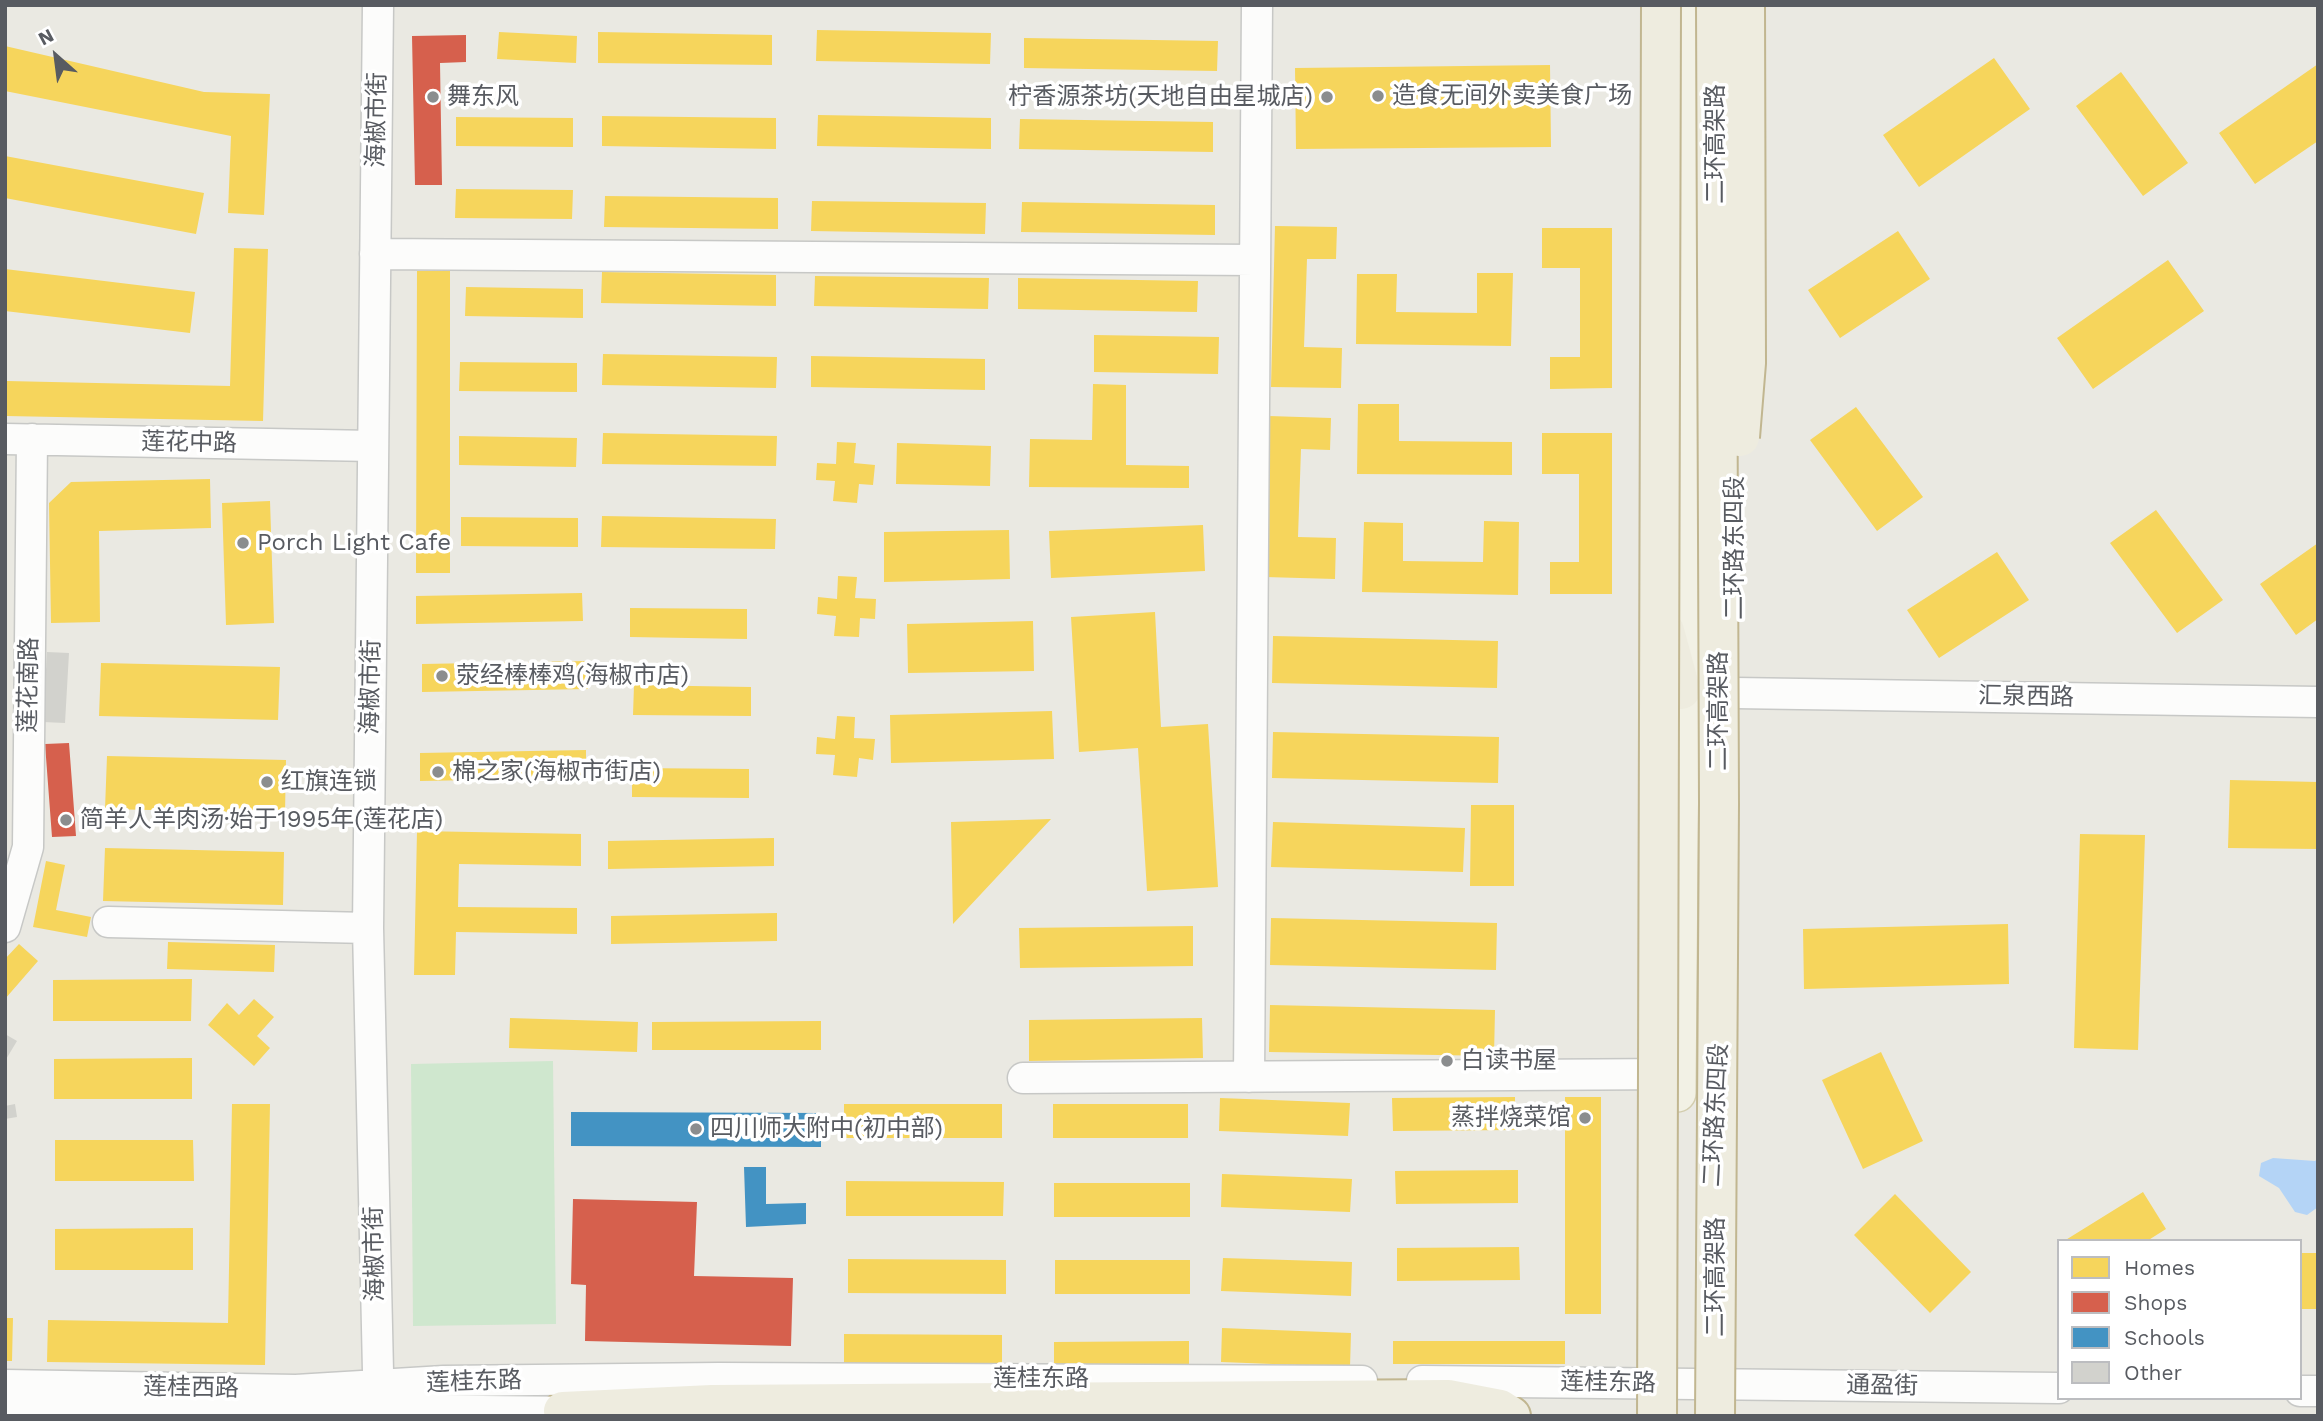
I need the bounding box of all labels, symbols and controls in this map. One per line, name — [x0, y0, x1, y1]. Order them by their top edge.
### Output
north arrow — [21, 21, 91, 91]
text: N — [34, 24, 58, 50]
street label: 海椒市街 — [362, 72, 392, 168]
place label: 造食无间外卖美食广场 — [1392, 82, 1632, 110]
place label: 舞东风 — [447, 83, 519, 111]
place label: 柠香源茶坊(天地自由星城店) — [1008, 83, 1313, 111]
street label: 二环高架路 — [1702, 84, 1730, 204]
marker: 造食无间外卖美食广场 — [1370, 88, 1386, 104]
marker: 舞东风 — [425, 89, 441, 105]
marker: 柠香源茶坊(天地自由星城店) — [1319, 89, 1335, 105]
street label: 莲花中路 — [141, 428, 237, 458]
street label: 二环路东四段 — [1721, 476, 1749, 620]
place label: Porch Light Cafe — [257, 529, 451, 557]
marker: Porch Light Cafe — [235, 535, 251, 551]
street label: 莲花南路 — [14, 637, 44, 733]
street label: 海椒市街 — [356, 639, 386, 735]
street label: 二环高架路 — [1705, 651, 1733, 771]
place label: 荥经棒棒鸡(海椒市店) — [456, 662, 689, 690]
marker: 荥经棒棒鸡(海椒市店) — [434, 668, 450, 684]
street label: 汇泉西路 — [1978, 682, 2074, 712]
place label: 棉之家(海椒市街店) — [452, 758, 661, 786]
marker: 棉之家(海椒市街店) — [430, 764, 446, 780]
place label: 红旗连锁 — [281, 768, 377, 796]
marker: 红旗连锁 — [259, 774, 275, 790]
place label: 简羊人羊肉汤·始于1995年(莲花店) — [80, 806, 443, 834]
marker: 简羊人羊肉汤·始于1995年(莲花店) — [58, 812, 74, 828]
street label: 二环路东四段 — [1698, 1042, 1734, 1188]
place label: 白读书屋 — [1461, 1047, 1557, 1075]
marker: 白读书屋 — [1439, 1053, 1455, 1069]
place label: 蒸拌烧菜馆 — [1451, 1104, 1571, 1132]
marker: 蒸拌烧菜馆 — [1577, 1110, 1593, 1126]
place label: 四川师大附中(初中部) — [710, 1115, 943, 1143]
marker: 四川师大附中(初中部) — [688, 1121, 704, 1137]
street label: 海椒市街 — [360, 1206, 390, 1302]
street label: 二环高架路 — [1702, 1217, 1730, 1337]
legend — [2057, 1239, 2302, 1400]
text: Homes — [2124, 1255, 2195, 1280]
text: Shops — [2124, 1290, 2187, 1315]
text: Schools — [2124, 1325, 2205, 1350]
text: Other — [2124, 1360, 2182, 1385]
street label: 莲桂东路 — [993, 1365, 1089, 1393]
street label: 莲桂东路 — [426, 1366, 522, 1398]
street label: 莲桂东路 — [1560, 1368, 1656, 1398]
street label: 通盈街 — [1846, 1371, 1918, 1401]
street label: 莲桂西路 — [143, 1373, 239, 1403]

